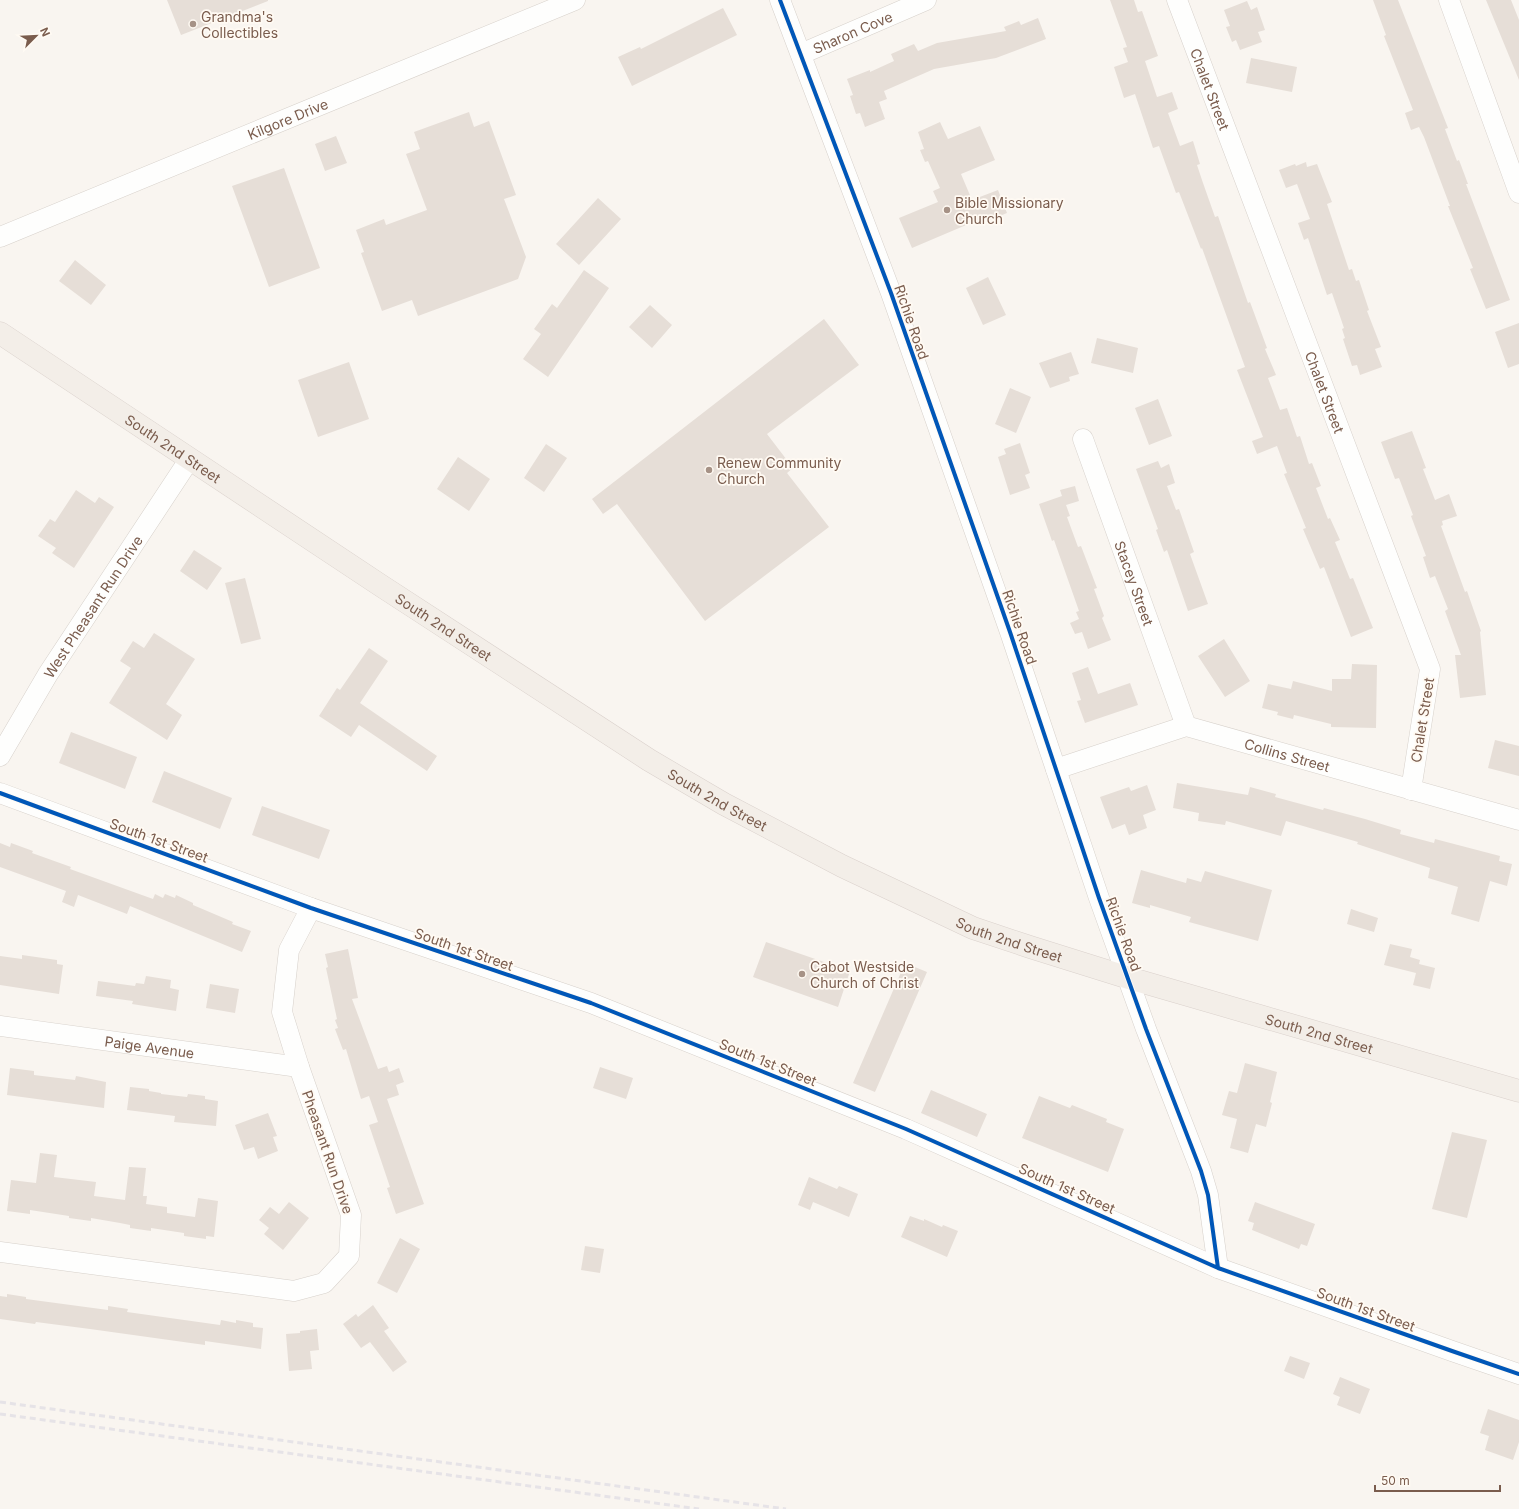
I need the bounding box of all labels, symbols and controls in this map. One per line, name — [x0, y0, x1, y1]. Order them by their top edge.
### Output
street label: Sharon Cove — [810, 7, 895, 56]
place label: Grandma's Collectibles — [201, 8, 278, 41]
north arrow — [16, 16, 56, 56]
marker: Grandma's Collectibles — [188, 19, 198, 29]
text: N — [37, 25, 53, 39]
street label: Chalet Street — [1187, 46, 1234, 132]
street label: Kilgore Drive — [245, 94, 330, 143]
place label: Bible Missionary Church — [955, 194, 1064, 227]
marker: Bible Missionary Church — [942, 205, 952, 215]
street label: Richie Road — [891, 282, 933, 362]
street label: Chalet Street — [1302, 349, 1349, 436]
street label: South 2nd Street — [122, 410, 225, 486]
place label: Renew Community Church — [717, 454, 841, 487]
marker: Renew Community Church — [704, 465, 714, 475]
street label: West Pheasant Run Drive — [40, 532, 146, 681]
street label: Stacey Street — [1112, 538, 1158, 628]
street label: Richie Road — [999, 587, 1041, 667]
street label: South 2nd Street — [392, 589, 495, 664]
street label: Chalet Street — [1407, 676, 1437, 764]
street label: Collins Street — [1242, 734, 1332, 775]
street label: South 2nd Street — [665, 765, 771, 834]
street label: South 1st Street — [107, 814, 211, 866]
street label: Richie Road — [1103, 894, 1145, 974]
street label: South 2nd Street — [953, 913, 1065, 965]
street label: South 1st Street — [412, 924, 516, 974]
place label: Cabot Westside Church of Christ — [810, 958, 919, 991]
marker: Cabot Westside Church of Christ — [797, 969, 807, 979]
street label: South 2nd Street — [1263, 1009, 1376, 1057]
street label: Paige Avenue — [104, 1032, 195, 1061]
street label: South 1st Street — [717, 1035, 820, 1089]
street label: Pheasant Run Drive — [299, 1088, 357, 1216]
street label: South 1st Street — [1016, 1159, 1118, 1217]
street label: South 1st Street — [1314, 1283, 1418, 1335]
scale bar — [1375, 1467, 1500, 1493]
text: 50 m — [1381, 1473, 1410, 1488]

